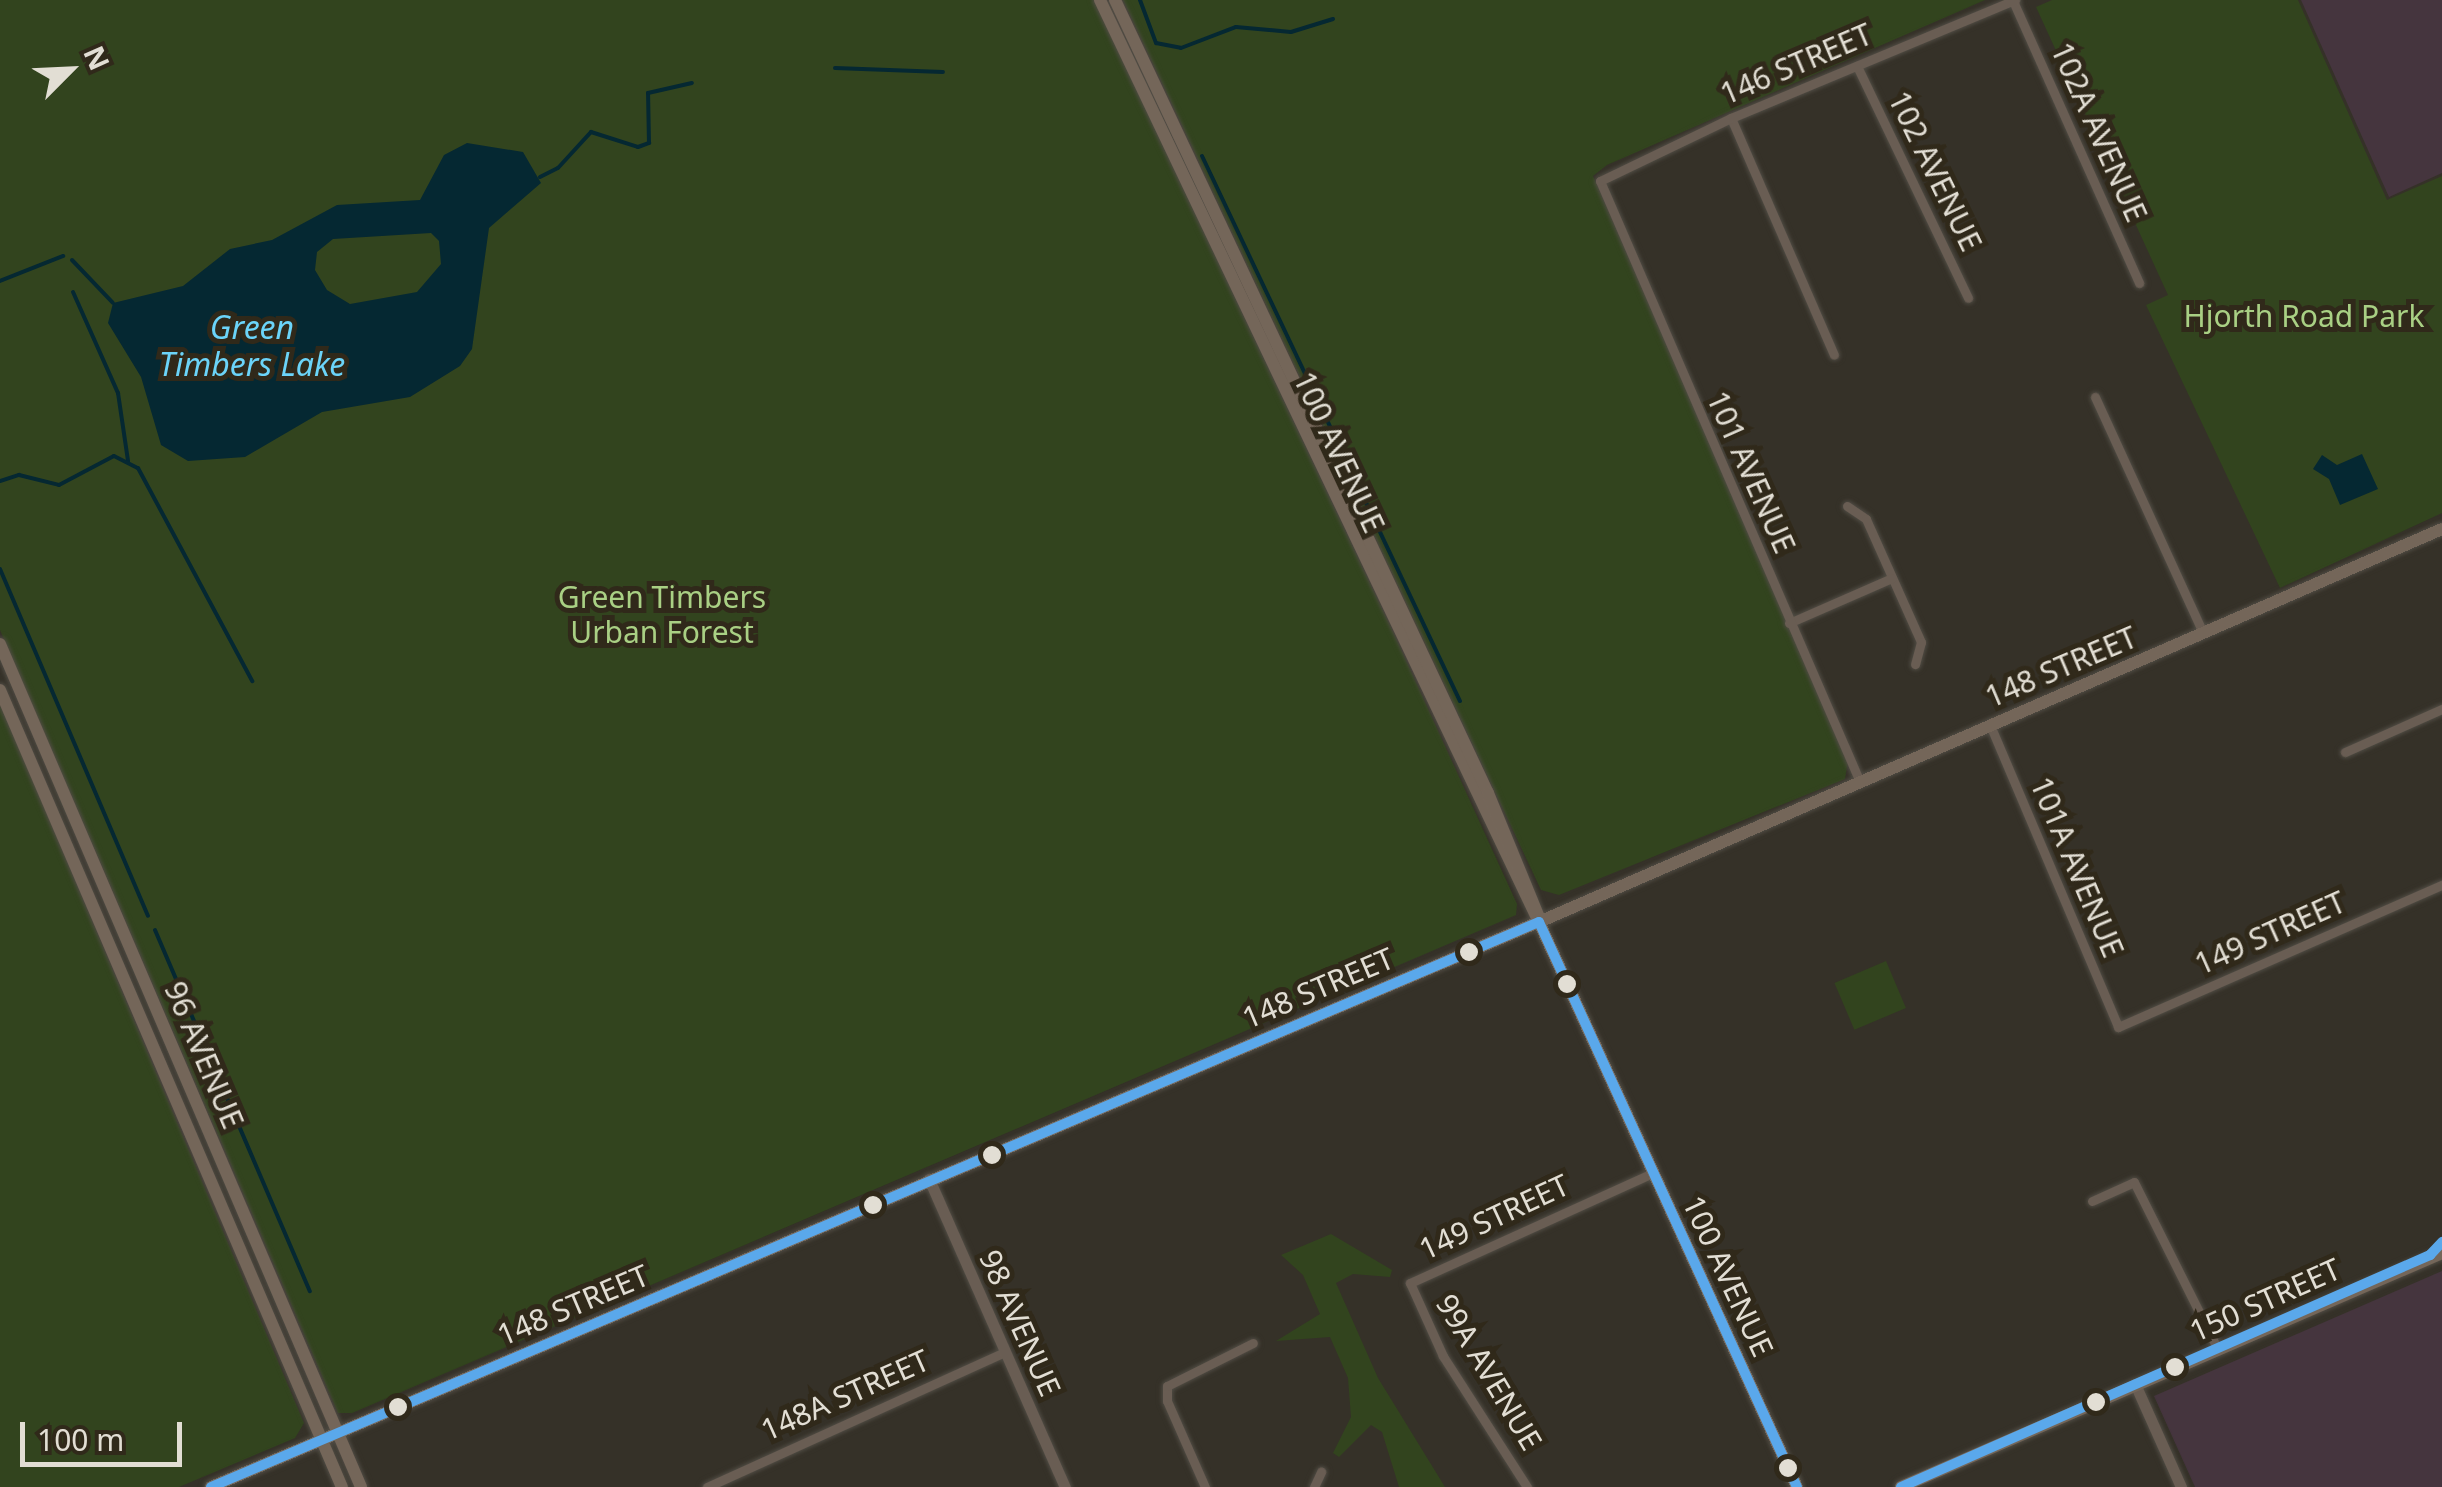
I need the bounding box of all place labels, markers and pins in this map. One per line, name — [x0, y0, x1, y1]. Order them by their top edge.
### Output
unlabelled marker — [1459, 942, 1479, 962]
unlabelled marker — [1557, 974, 1577, 994]
unlabelled marker — [982, 1145, 1002, 1165]
unlabelled marker — [863, 1195, 883, 1215]
unlabelled marker — [2165, 1357, 2185, 1377]
unlabelled marker — [2086, 1392, 2106, 1412]
unlabelled marker — [388, 1397, 408, 1417]
unlabelled marker — [1778, 1458, 1798, 1478]

